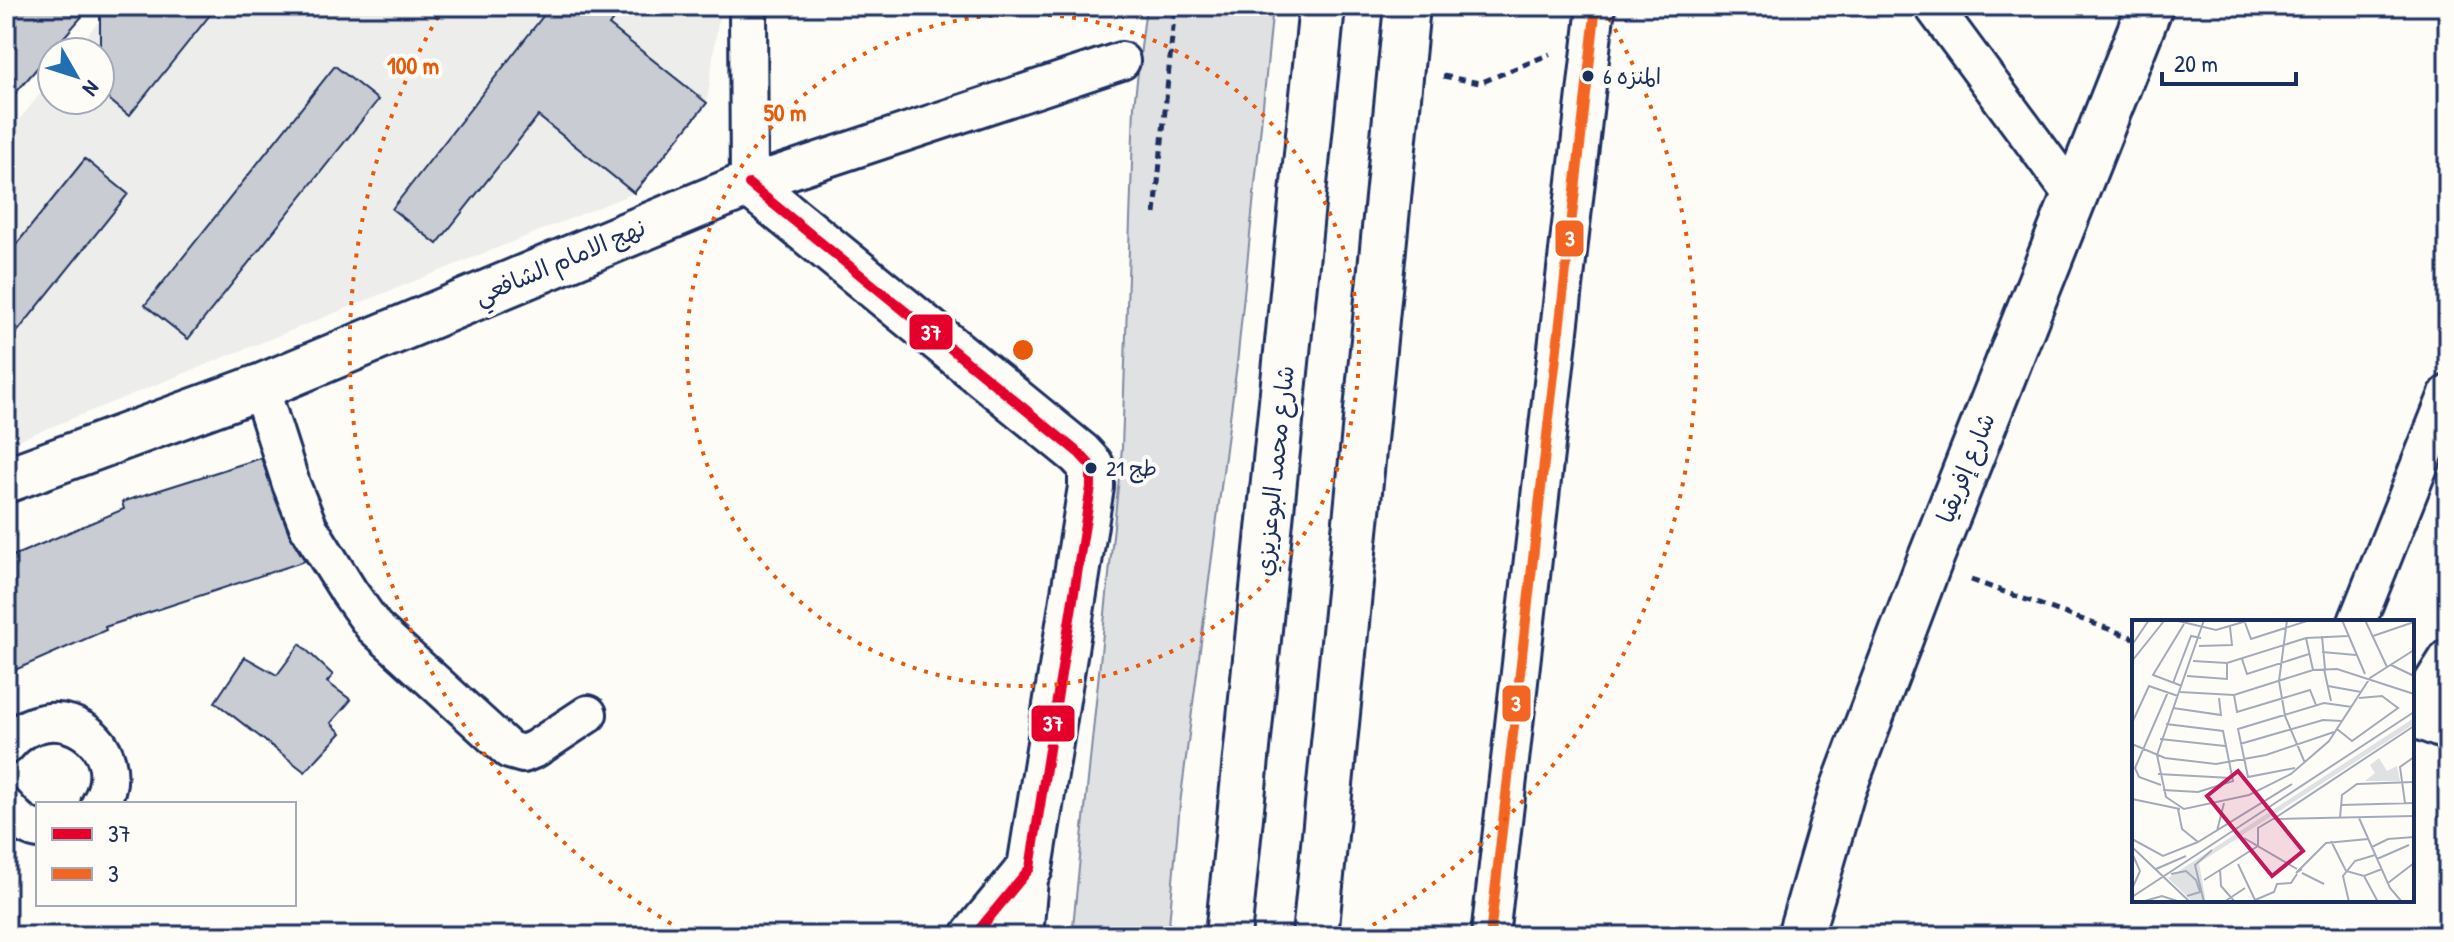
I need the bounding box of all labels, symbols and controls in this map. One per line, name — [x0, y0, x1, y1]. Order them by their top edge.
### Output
north arrow — [36, 36, 116, 116]
scale bar — [2162, 36, 2296, 86]
text: 20 m — [2174, 47, 2218, 79]
text: 100 m — [387, 49, 439, 81]
place label: المنزه 6 — [1603, 61, 1661, 91]
marker: المنزه 6 — [1580, 68, 1596, 84]
text: N — [76, 75, 107, 103]
text: 50 m — [764, 96, 806, 128]
street label: نهج الامام الشافعي — [469, 211, 652, 317]
line badge: 3 — [1554, 219, 1585, 258]
text: 3 — [1565, 223, 1575, 253]
line badge: 37 — [908, 313, 954, 351]
text: 37 — [921, 317, 941, 347]
centre of rings — [1009, 336, 1037, 364]
street label: شارع محمد البوعزيزي — [1247, 364, 1303, 578]
street label: شارع إفريقيا — [1929, 408, 2003, 528]
place label: طج 21 — [1106, 453, 1157, 484]
marker: طج 21 — [1083, 460, 1099, 476]
inset map — [2132, 620, 2414, 902]
line badge: 3 — [1501, 684, 1532, 723]
text: 3 — [1511, 688, 1521, 718]
line badge: 37 — [1030, 704, 1076, 743]
text: 37 — [1043, 708, 1063, 738]
legend — [36, 802, 296, 906]
text: 37 — [108, 817, 131, 849]
text: 3 — [108, 857, 119, 889]

